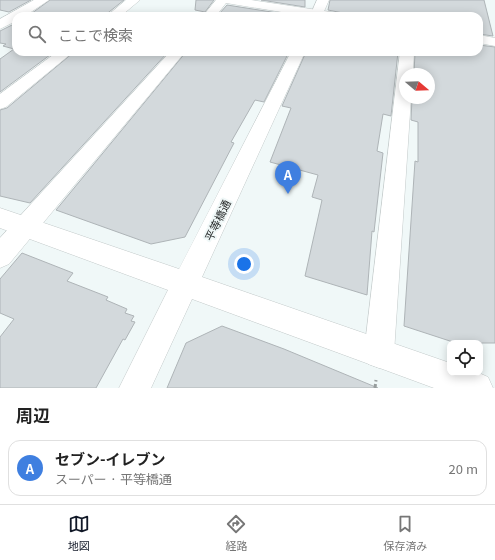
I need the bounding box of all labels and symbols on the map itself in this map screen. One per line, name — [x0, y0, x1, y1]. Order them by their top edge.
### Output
north arrow — [399, 68, 435, 104]
pin: A — [275, 161, 301, 194]
street label: 平等橋通 — [200, 197, 234, 243]
your location — [234, 254, 254, 274]

